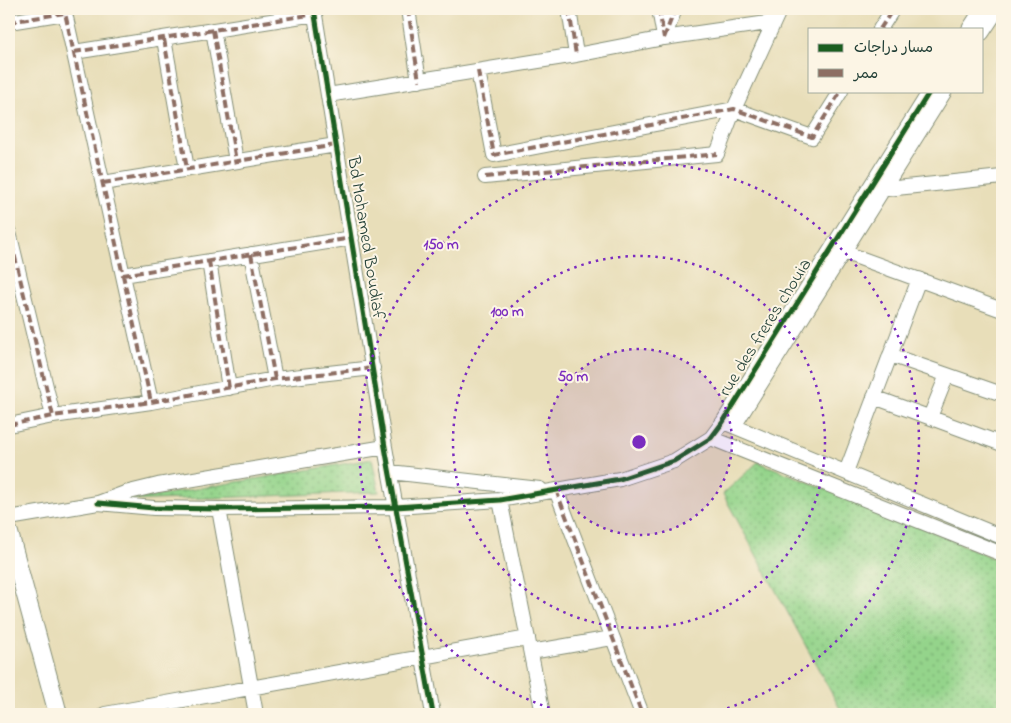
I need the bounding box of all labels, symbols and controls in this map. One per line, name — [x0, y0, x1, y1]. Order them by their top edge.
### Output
legend — [808, 28, 984, 92]
text: مسار دراجات — [854, 37, 933, 59]
text: ممر — [852, 63, 878, 85]
street label: Bd Mohamed Boudiaf — [339, 154, 391, 322]
text: 150 m — [423, 234, 459, 256]
street label: rue des freres chouia — [713, 254, 819, 402]
text: 100 m — [490, 301, 524, 323]
text: 50 m — [558, 366, 589, 388]
centre of rings — [630, 433, 648, 451]

